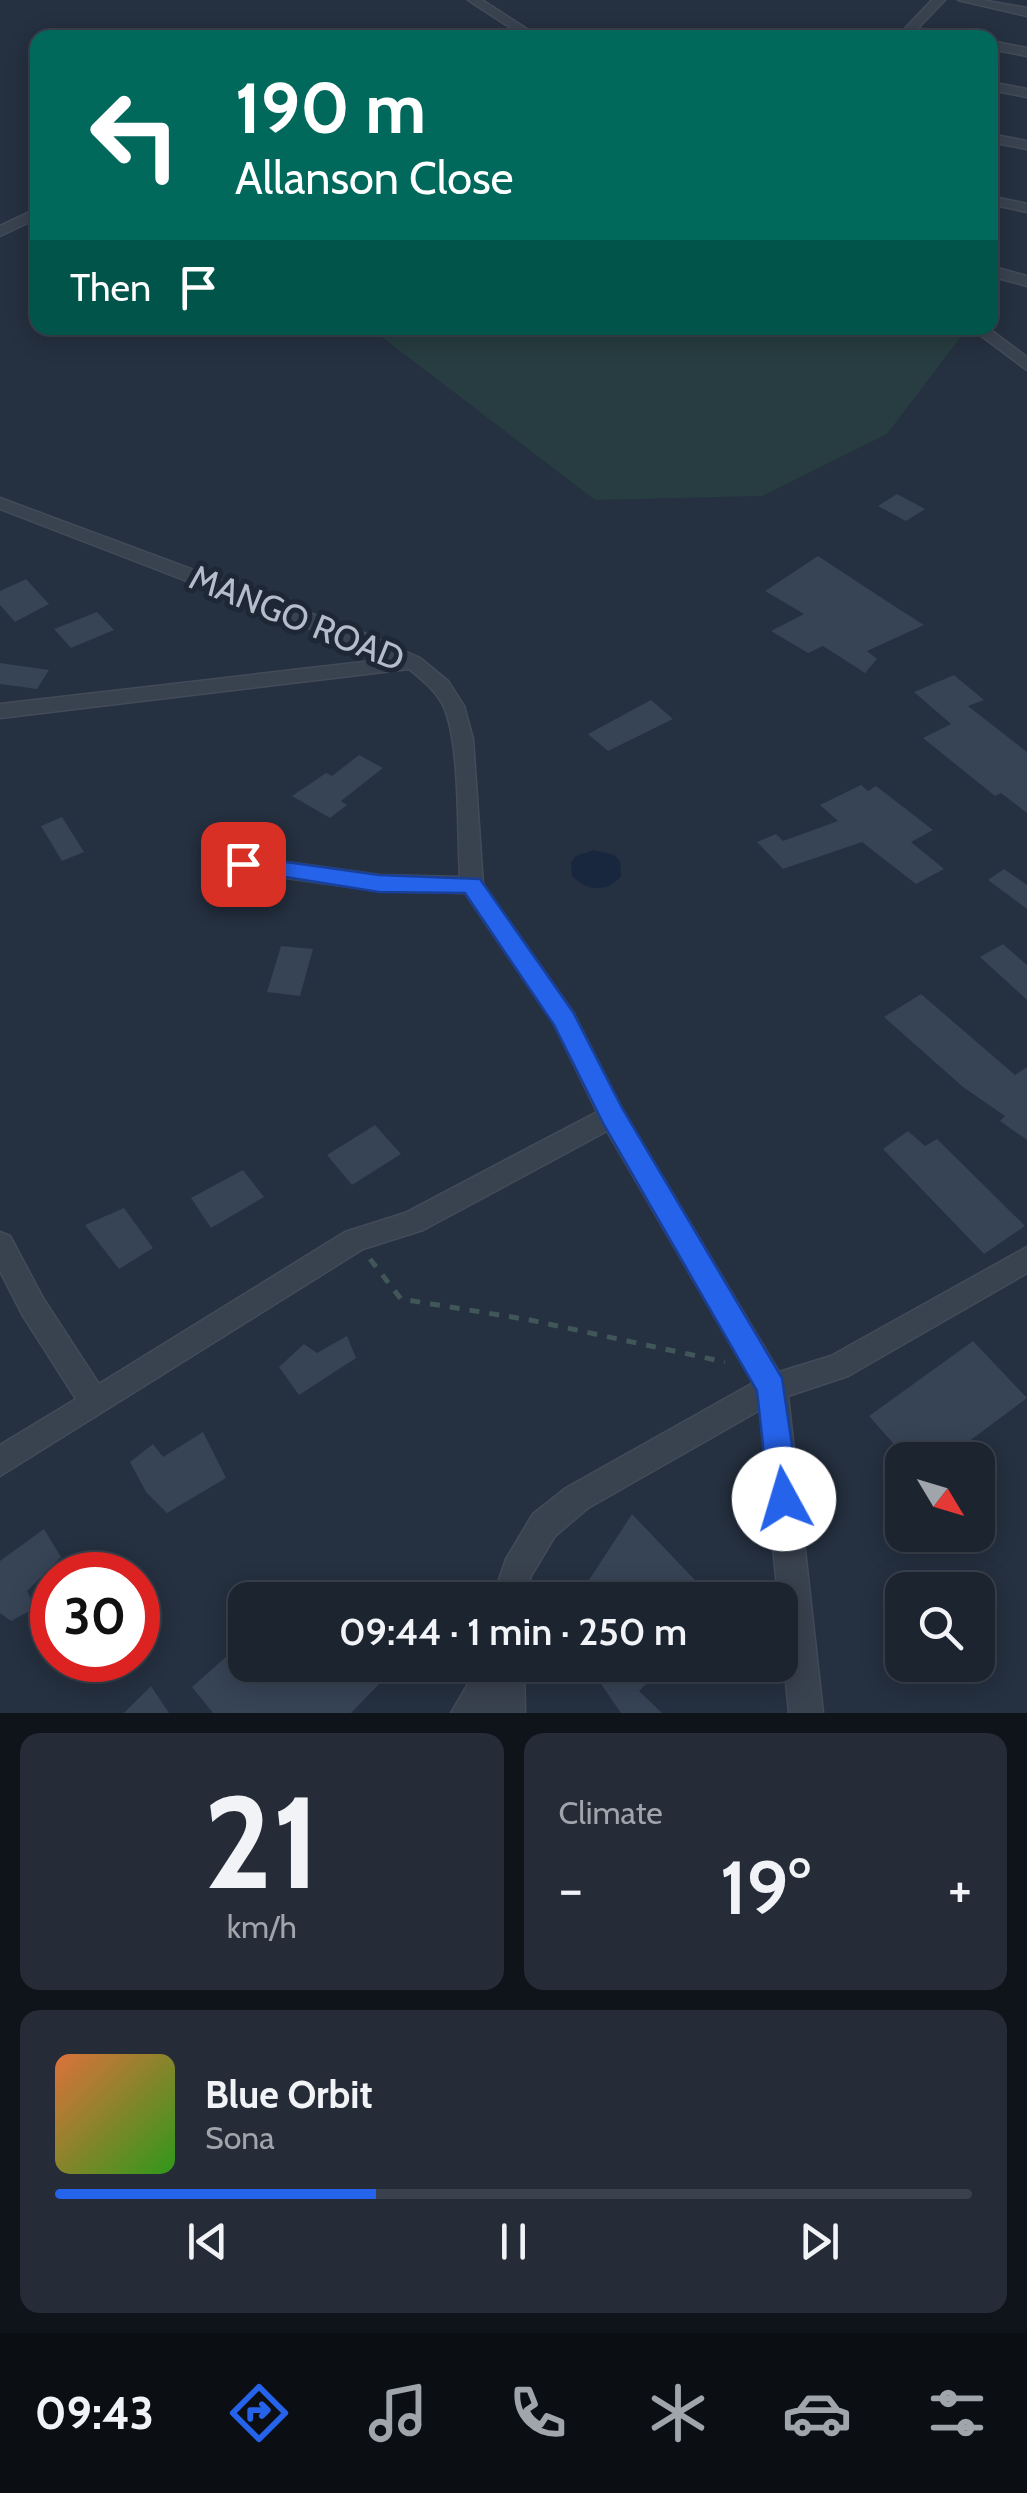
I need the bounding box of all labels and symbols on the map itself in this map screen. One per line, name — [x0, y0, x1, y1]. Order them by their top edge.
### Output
street label: MANGO ROAD — [184, 555, 411, 680]
pin — [201, 822, 286, 907]
north arrow — [885, 1442, 995, 1552]
position arrow — [732, 1447, 836, 1551]
speed limit sign: 30 — [30, 1552, 160, 1682]

